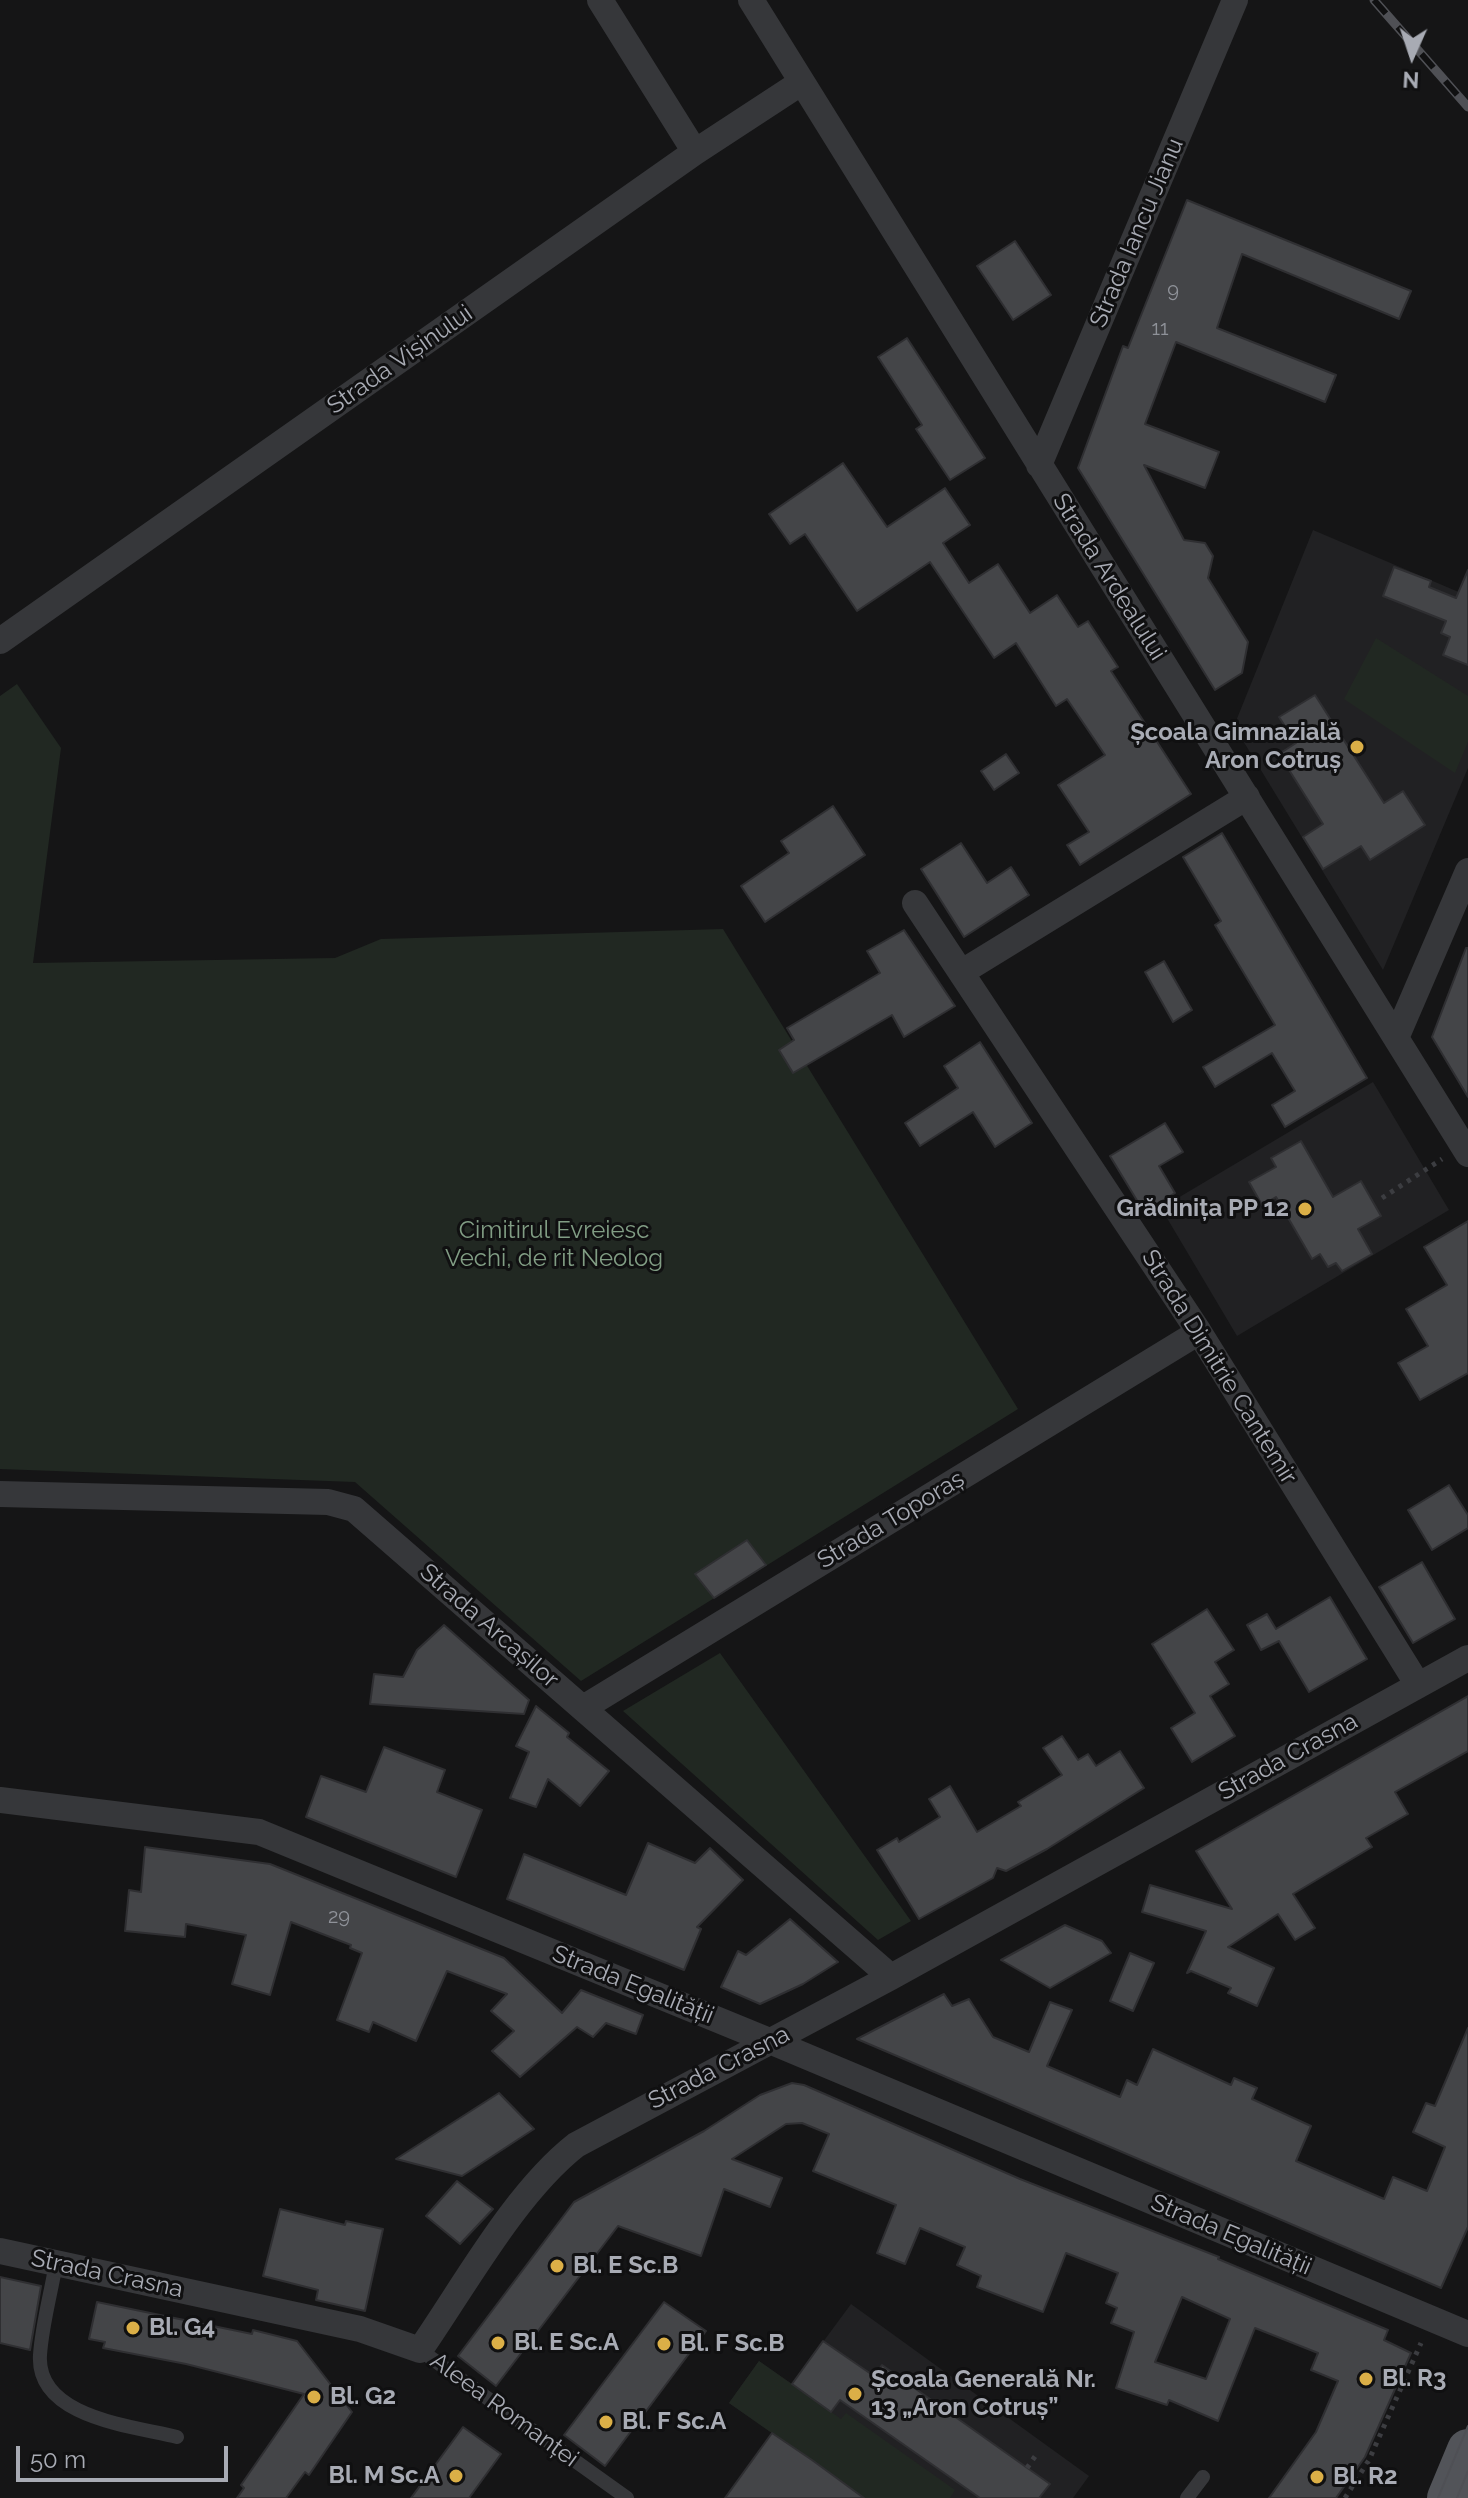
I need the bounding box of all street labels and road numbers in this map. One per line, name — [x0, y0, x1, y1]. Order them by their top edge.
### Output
street label: Strada Iancu Jianu — [1084, 134, 1190, 332]
street label: Strada Vișinului — [322, 299, 478, 421]
street label: Strada Ardealului — [1046, 488, 1172, 666]
street label: Strada Dimitrie Cantemir — [1135, 1245, 1303, 1489]
street label: Strada Toporaș — [812, 1465, 970, 1575]
street label: Strada Arcașilor — [414, 1558, 564, 1694]
street label: Strada Crasna — [1213, 1707, 1363, 1807]
street label: Strada Egalității — [548, 1940, 718, 2030]
street label: Strada Crasna — [644, 2020, 794, 2116]
street label: Strada Egalității — [1146, 2188, 1316, 2282]
street label: Strada Crasna — [28, 2244, 186, 2304]
street label: Aleea Romanței — [424, 2347, 584, 2473]

